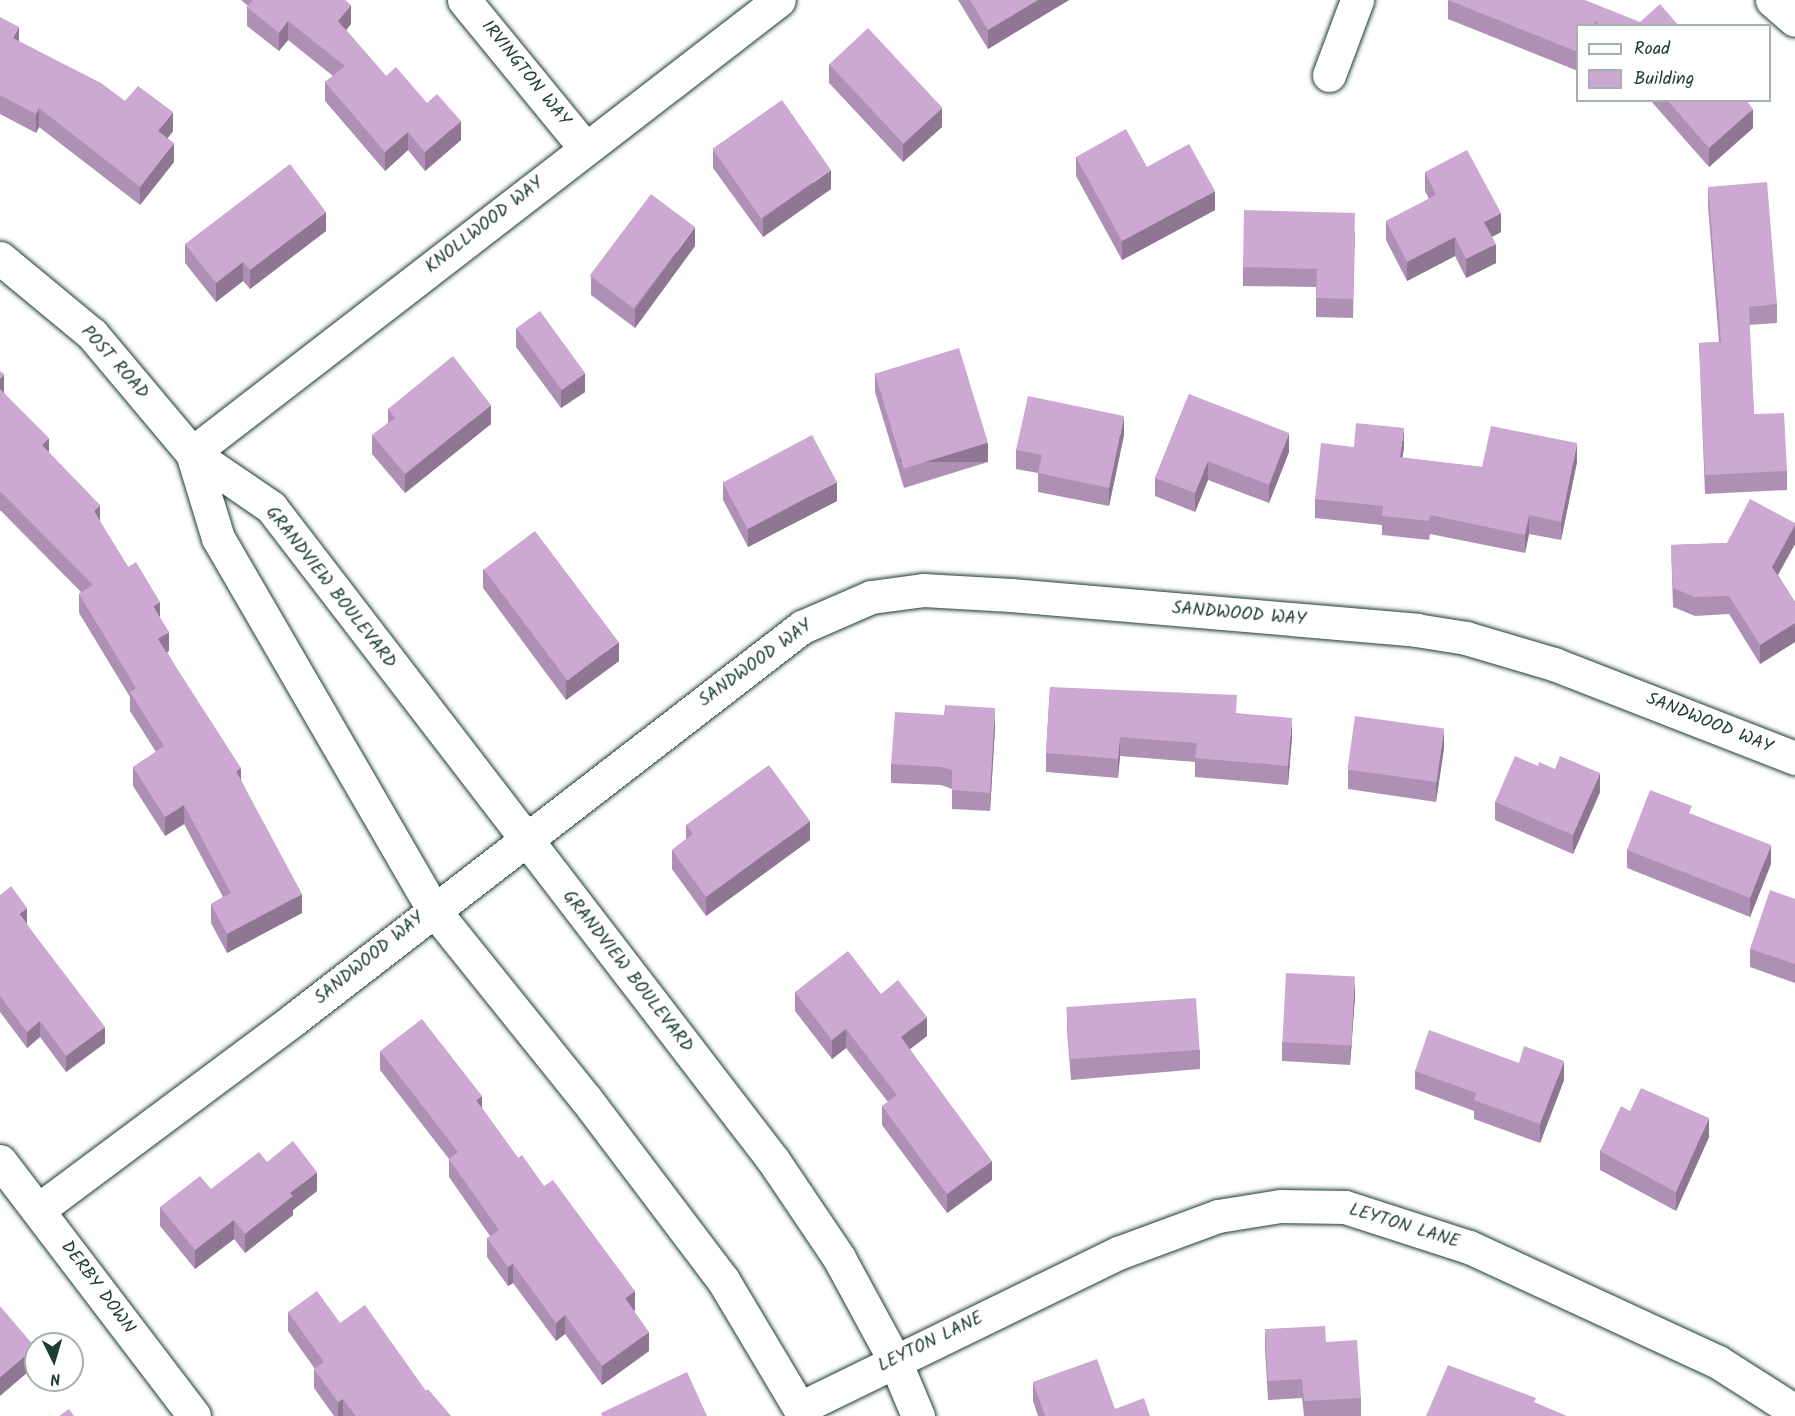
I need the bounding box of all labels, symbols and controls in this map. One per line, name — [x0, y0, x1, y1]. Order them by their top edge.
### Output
street label: IRVINGTON WAY — [476, 17, 574, 131]
legend — [1576, 24, 1771, 102]
text: Road — [1634, 35, 1670, 64]
text: Building — [1634, 65, 1694, 94]
street label: KNOLLWOOD WAY — [422, 173, 548, 279]
street label: POST ROAD — [75, 322, 153, 404]
street label: GRANDVIEW BOULEVARD — [260, 503, 400, 673]
street label: SANDWOOD WAY — [1171, 598, 1307, 632]
street label: SANDWOOD WAY — [695, 616, 817, 712]
street label: SANDWOOD WAY — [1643, 689, 1775, 759]
street label: GRANDVIEW BOULEVARD — [557, 887, 697, 1057]
street label: SANDWOOD WAY — [311, 908, 429, 1010]
street label: LEYTON LANE — [1346, 1200, 1462, 1254]
street label: DERBY DOWN — [55, 1237, 139, 1339]
street label: LEYTON LANE — [875, 1308, 987, 1378]
north arrow — [24, 1332, 84, 1392]
text: N — [49, 1366, 62, 1391]

